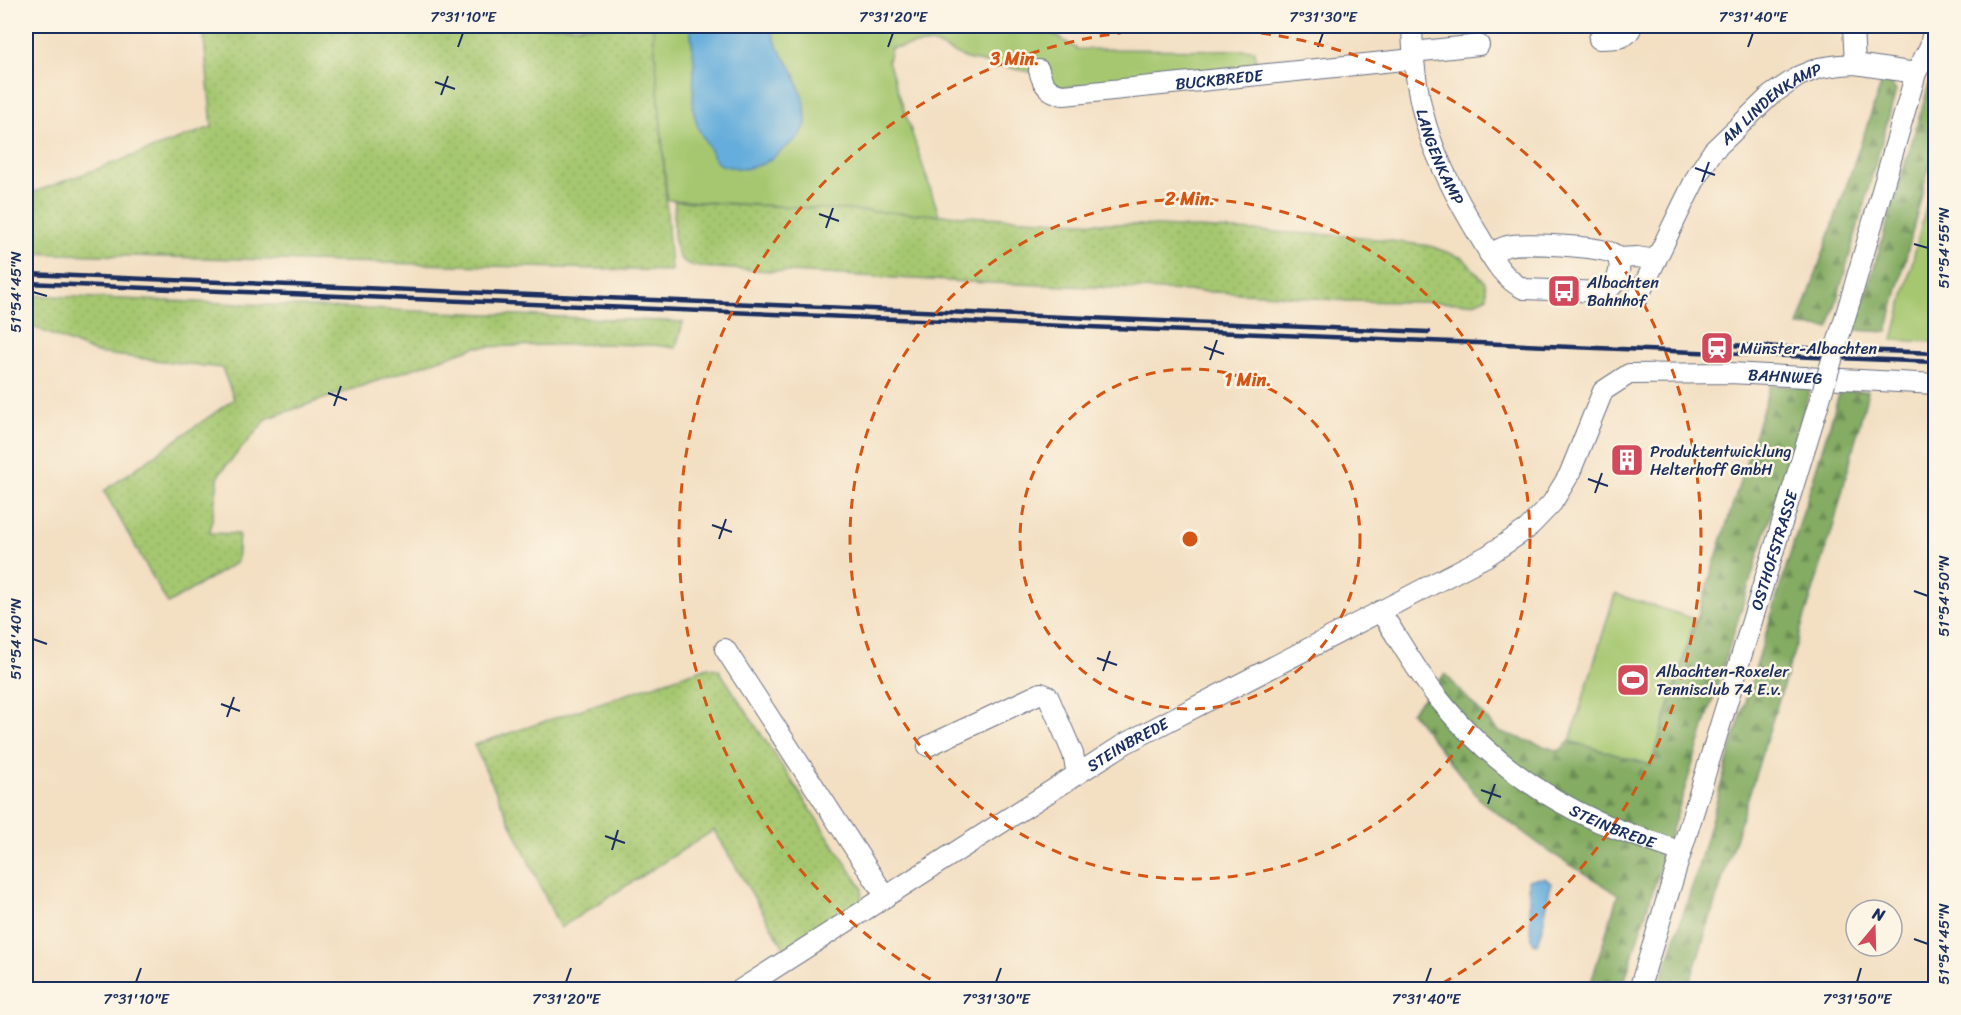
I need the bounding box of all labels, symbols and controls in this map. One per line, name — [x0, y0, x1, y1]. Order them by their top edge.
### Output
text: 7°31'10"E — [430, 4, 498, 30]
text: 7°31'20"E — [859, 4, 929, 30]
text: 7°31'30"E — [1289, 4, 1358, 30]
text: 7°31'40"E — [1719, 4, 1789, 30]
text: 3 Min. — [989, 43, 1040, 75]
street label: AM LINDENKAMP — [1713, 54, 1827, 153]
street label: BUCKBREDE — [1174, 60, 1265, 98]
street label: LANGENKAMP — [1407, 106, 1473, 211]
text: 2 Min. — [1164, 183, 1215, 215]
text: 51°54'55"N — [1931, 207, 1957, 289]
text: 51°54'45"N — [3, 251, 29, 333]
place label: Albachten Bahnhof — [1586, 268, 1659, 315]
bus stop icon: Albachten Bahnhof — [1546, 273, 1582, 309]
station icon: Münster-Albachten — [1699, 330, 1735, 366]
place label: Münster-Albachten — [1740, 334, 1877, 363]
street label: BAHNWEG — [1747, 360, 1823, 393]
text: 1 Min. — [1224, 364, 1272, 396]
place label: Produktentwicklung Helterhoff GmbH — [1650, 437, 1791, 484]
building icon: Produktentwicklung Helterhoff GmbH — [1609, 442, 1645, 478]
street label: OSTHOFSTRASSE — [1742, 486, 1807, 614]
centre of rings — [1180, 529, 1200, 549]
text: 51°54'50"N — [1931, 555, 1957, 637]
text: 51°54'40"N — [3, 598, 29, 680]
place label: Albachten-Roxeler Tennisclub 74 E.v. — [1655, 657, 1790, 704]
sports icon: Albachten-Roxeler Tennisclub 74 E.v. — [1615, 662, 1651, 698]
street label: STEINBREDE — [1081, 709, 1175, 780]
street label: STEINBREDE — [1564, 796, 1661, 857]
north arrow — [1844, 898, 1904, 958]
text: N — [1868, 898, 1890, 930]
text: 51°54'45"N — [1931, 903, 1957, 985]
text: 7°31'10"E — [103, 986, 171, 1012]
text: 7°31'20"E — [532, 986, 602, 1012]
text: 7°31'30"E — [962, 986, 1031, 1012]
text: 7°31'40"E — [1392, 986, 1462, 1012]
text: 7°31'50"E — [1823, 986, 1893, 1012]

